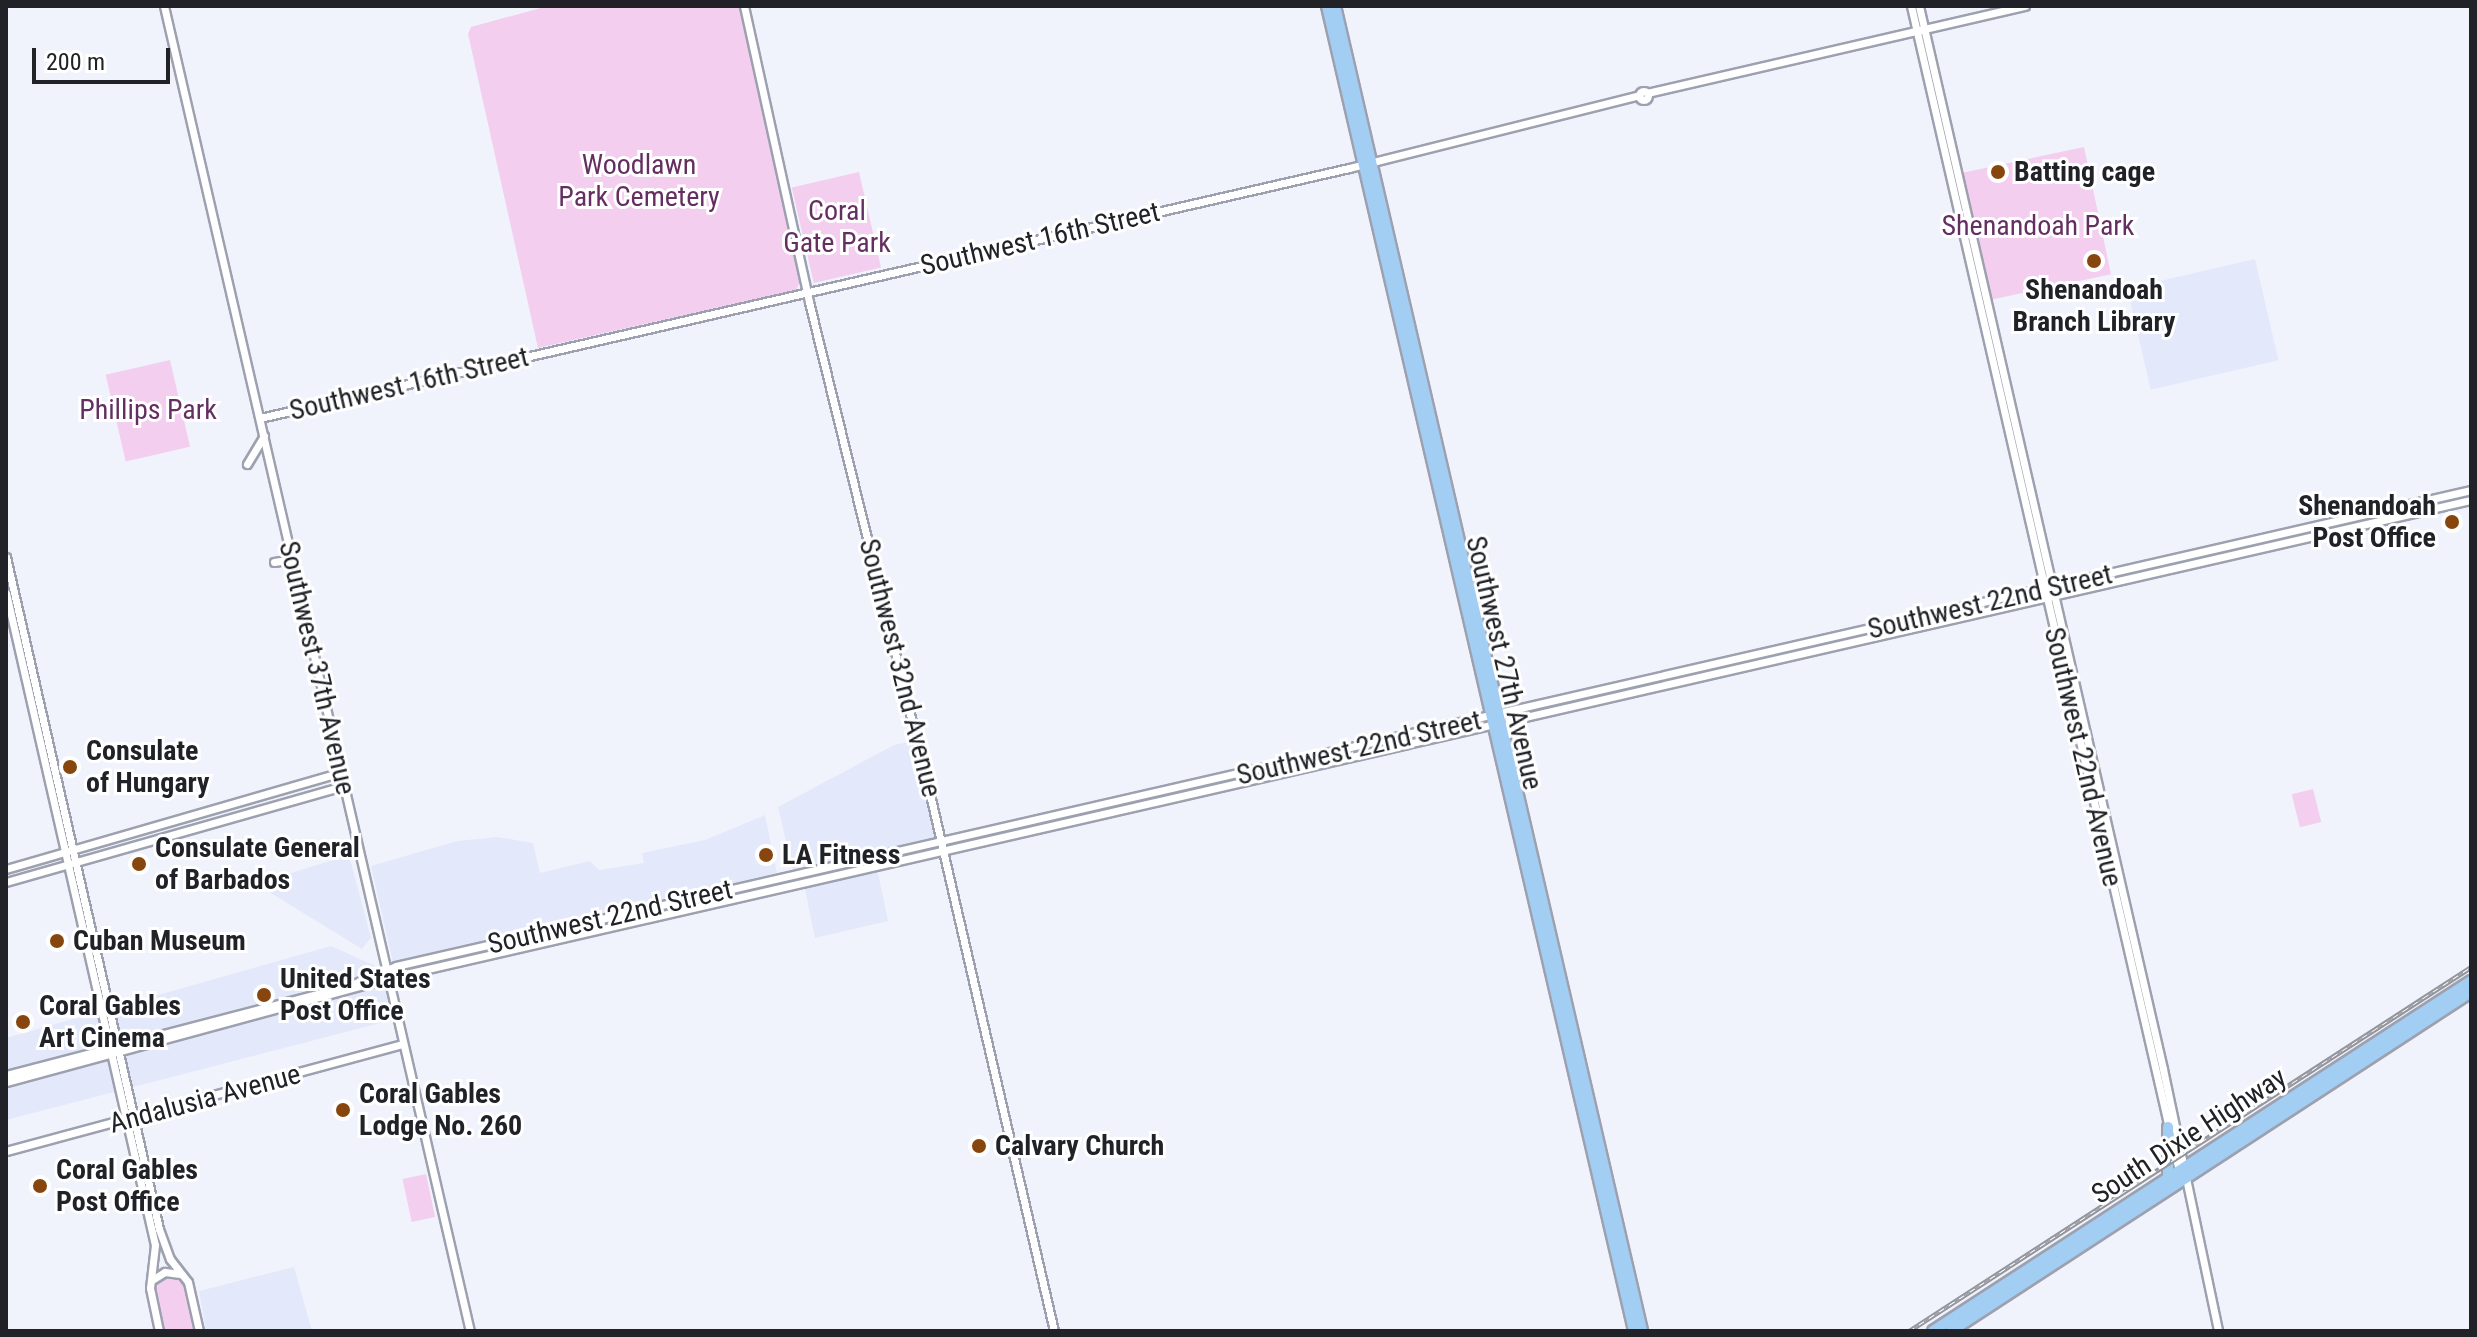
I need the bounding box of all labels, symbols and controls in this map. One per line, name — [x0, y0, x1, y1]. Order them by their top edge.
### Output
scale bar — [36, 32, 174, 82]
text: 200 m — [46, 48, 105, 76]
park label: Woodlawn Park Cemetery — [558, 148, 720, 214]
place label: Batting cage — [2014, 155, 2155, 189]
marker: Batting cage — [1989, 163, 2007, 181]
park label: Coral Gate Park — [783, 194, 891, 260]
street label: Southwest 16th Street — [917, 195, 1163, 283]
park label: Shenandoah Park — [1942, 209, 2134, 243]
marker: Shenandoah Branch Library — [2085, 252, 2103, 270]
place label: Shenandoah Branch Library — [2012, 273, 2176, 339]
street label: Southwest 16th Street — [286, 340, 532, 428]
park label: Phillips Park — [79, 393, 217, 427]
place label: Shenandoah Post Office — [2298, 489, 2436, 555]
marker: Shenandoah Post Office — [2443, 513, 2461, 531]
street label: Southwest 27th Avenue — [1458, 533, 1550, 793]
street label: Southwest 32nd Avenue — [852, 535, 948, 801]
street label: Southwest 37th Avenue — [271, 538, 363, 798]
street label: Southwest 22nd Street — [1864, 558, 2116, 646]
street label: Southwest 22nd Avenue — [2037, 624, 2129, 890]
street label: Southwest 22nd Street — [1233, 704, 1485, 792]
place label: Consulate of Hungary — [86, 734, 210, 800]
marker: Consulate of Hungary — [61, 758, 79, 776]
place label: Consulate General of Barbados — [155, 831, 360, 897]
place label: LA Fitness — [782, 838, 900, 872]
marker: LA Fitness — [757, 846, 775, 864]
marker: Consulate General of Barbados — [130, 855, 148, 873]
street label: Southwest 22nd Street — [484, 873, 736, 961]
place label: Cuban Museum — [73, 924, 246, 958]
marker: Cuban Museum — [48, 932, 66, 950]
place label: United States Post Office — [280, 962, 431, 1028]
marker: United States Post Office — [255, 986, 273, 1004]
place label: Coral Gables Art Cinema — [39, 989, 181, 1055]
marker: Coral Gables Art Cinema — [14, 1013, 32, 1031]
street label: Andalusia Avenue — [106, 1057, 304, 1141]
street label: South Dixie Highway — [2085, 1061, 2293, 1211]
place label: Coral Gables Lodge No. 260 — [359, 1077, 522, 1143]
marker: Coral Gables Lodge No. 260 — [334, 1101, 352, 1119]
place label: Calvary Church — [995, 1129, 1164, 1163]
marker: Calvary Church — [970, 1137, 988, 1155]
place label: Coral Gables Post Office — [56, 1153, 198, 1219]
marker: Coral Gables Post Office — [31, 1177, 49, 1195]

